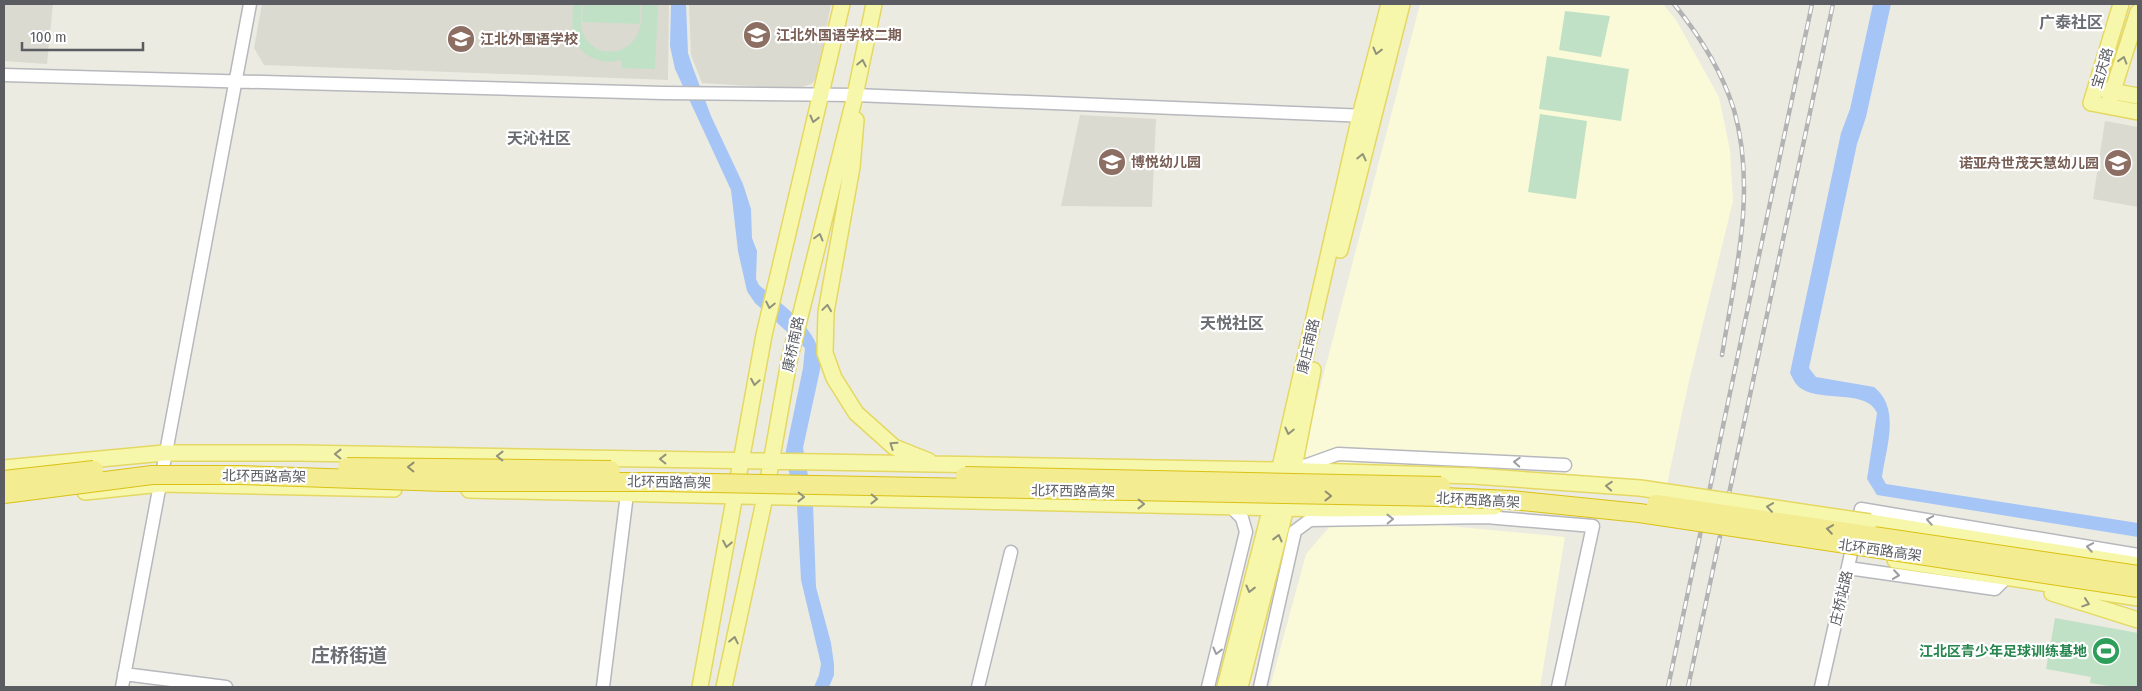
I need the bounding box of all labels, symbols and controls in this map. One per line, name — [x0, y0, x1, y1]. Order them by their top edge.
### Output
district label: 广泰社区 — [2039, 13, 2103, 32]
scale bar — [22, 20, 144, 52]
school or university icon: 江北外国语学校二期 — [742, 20, 772, 50]
school or university icon: 江北外国语学校 — [446, 24, 476, 54]
place label: 江北外国语学校二期 — [776, 27, 902, 44]
text: 100 m — [30, 28, 67, 46]
place label: 江北外国语学校 — [480, 31, 578, 48]
one-way arrow — [1372, 46, 1383, 55]
street label: 宝庆路 — [2088, 46, 2117, 91]
one-way arrow — [2118, 56, 2128, 65]
one-way arrow — [856, 58, 866, 67]
one-way arrow — [809, 115, 820, 124]
district label: 天沁社区 — [507, 129, 571, 148]
school or university icon: 博悦幼儿园 — [1097, 147, 1127, 177]
school or university icon: 诺亚舟世茂天慧幼儿园 — [2103, 148, 2133, 178]
one-way arrow — [1356, 153, 1367, 162]
place label: 博悦幼儿园 — [1131, 154, 1201, 171]
place label: 诺亚舟世茂天慧幼儿园 — [1959, 155, 2099, 172]
one-way arrow — [813, 234, 823, 242]
one-way arrow — [766, 301, 776, 309]
one-way arrow — [821, 303, 832, 311]
district label: 天悦社区 — [1200, 314, 1264, 333]
street label: 康桥南路 — [779, 315, 808, 373]
street label: 康庄南路 — [1294, 317, 1323, 375]
one-way arrow — [751, 378, 761, 387]
one-way arrow — [1284, 426, 1295, 435]
one-way arrow — [889, 442, 899, 451]
one-way arrow — [334, 449, 342, 459]
one-way arrow — [496, 451, 504, 461]
one-way arrow — [659, 454, 667, 465]
one-way arrow — [1512, 457, 1520, 468]
one-way arrow — [406, 462, 414, 473]
street label: 北环西路高架 — [222, 467, 306, 486]
street label: 北环西路高架 — [627, 473, 711, 492]
one-way arrow — [1605, 481, 1613, 492]
street label: 北环西路高架 — [1031, 482, 1115, 501]
street label: 北环西路高架 — [1436, 490, 1520, 511]
one-way arrow — [1325, 491, 1333, 501]
one-way arrow — [798, 492, 806, 502]
one-way arrow — [870, 494, 878, 504]
one-way arrow — [1138, 499, 1145, 509]
one-way arrow — [1766, 502, 1774, 513]
one-way arrow — [1387, 514, 1395, 524]
one-way arrow — [1926, 516, 1934, 526]
one-way arrow — [1826, 524, 1834, 535]
one-way arrow — [1272, 534, 1283, 543]
street label: 北环西路高架 — [1837, 536, 1923, 565]
one-way arrow — [722, 539, 732, 548]
one-way arrow — [2086, 543, 2095, 553]
street label: 庄桥站路 — [1827, 569, 1856, 627]
one-way arrow — [1892, 569, 1900, 580]
one-way arrow — [1245, 584, 1256, 593]
one-way arrow — [2081, 597, 2089, 607]
one-way arrow — [728, 635, 739, 644]
sports icon: 江北区青少年足球训练基地 — [2091, 636, 2121, 666]
place label: 江北区青少年足球训练基地 — [1919, 643, 2087, 660]
district label: 庄桥街道 — [311, 644, 387, 667]
one-way arrow — [1212, 646, 1223, 655]

